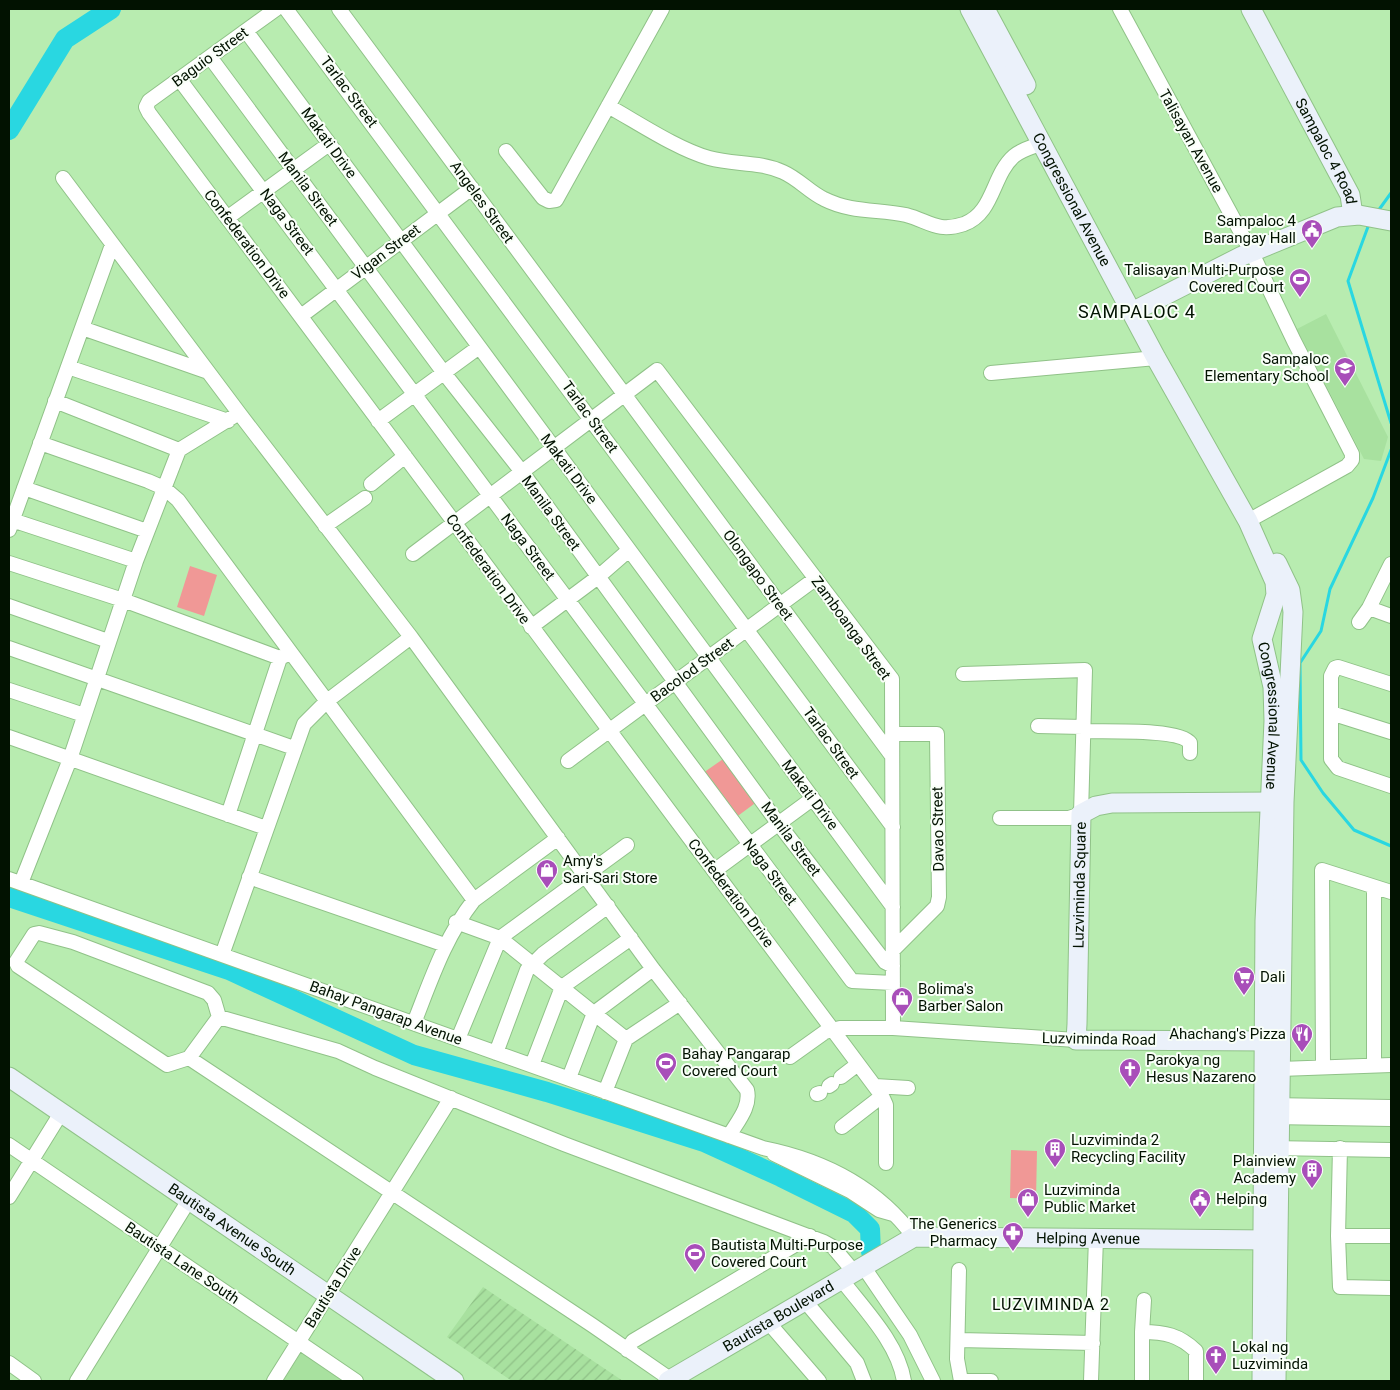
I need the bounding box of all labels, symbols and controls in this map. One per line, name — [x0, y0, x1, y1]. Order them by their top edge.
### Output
street label: Baguio Street — [168, 23, 252, 91]
street label: Tarlac Street — [316, 53, 382, 131]
street label: Talisayan Avenue — [1155, 86, 1227, 196]
street label: Sampaloc 4 Road — [1291, 95, 1360, 205]
street label: Makati Drive — [297, 104, 361, 182]
street label: Congressional Avenue — [1029, 130, 1115, 269]
street label: Manila Street — [274, 148, 342, 230]
street label: Angeles Street — [446, 157, 518, 247]
street label: Naga Street — [256, 185, 318, 259]
street label: Confederation Drive — [200, 186, 294, 302]
place label: Sampaloc 4 Barangay Hall — [1204, 212, 1297, 247]
public building icon: Sampaloc 4 Barangay Hall — [1300, 218, 1324, 249]
street label: Vigan Street — [348, 220, 424, 284]
place label: Talisayan Multi-Purpose Covered Court — [1124, 261, 1284, 296]
sports icon: Talisayan Multi-Purpose Covered Court — [1288, 267, 1312, 298]
district label: SAMPALOC 4 — [1078, 301, 1196, 322]
place label: Sampaloc Elementary School — [1205, 350, 1329, 385]
school or university icon: Sampaloc Elementary School — [1333, 356, 1357, 387]
street label: Tarlac Street — [558, 378, 622, 456]
street label: Makati Drive — [537, 430, 601, 508]
street label: Manila Street — [518, 472, 584, 554]
street label: Confederation Drive — [442, 510, 534, 628]
street label: Naga Street — [497, 510, 559, 584]
street label: Olongapo Street — [719, 526, 797, 624]
street label: Zamboanga Street — [807, 573, 895, 683]
street label: Bacolod Street — [647, 634, 737, 706]
street label: Congressional Avenue — [1254, 640, 1283, 790]
street label: Tarlac Street — [799, 704, 863, 782]
street label: Makati Drive — [778, 756, 842, 834]
street label: Davao Street — [928, 786, 948, 872]
street label: Manila Street — [757, 798, 825, 880]
street label: Luzviminda Square — [1069, 822, 1090, 949]
street label: Confederation Drive — [684, 835, 778, 951]
street label: Naga Street — [739, 835, 801, 909]
place label: Amy's Sari-Sari Store — [563, 852, 658, 887]
shop icon: Amy's Sari-Sari Store — [535, 858, 559, 889]
supermarket icon: Dali — [1232, 965, 1256, 996]
place label: Dali — [1260, 968, 1285, 986]
street label: Bahay Pangarap Avenue — [307, 977, 465, 1049]
place label: Bolima's Barber Salon — [918, 980, 1003, 1015]
shop icon: Bolima's Barber Salon — [890, 986, 914, 1017]
restaurant icon: Ahachang's Pizza — [1290, 1022, 1314, 1053]
place label: Ahachang's Pizza — [1169, 1025, 1286, 1043]
street label: Luzviminda Road — [1042, 1029, 1156, 1049]
place label: Bahay Pangarap Covered Court — [682, 1045, 790, 1080]
sports icon: Bahay Pangarap Covered Court — [654, 1051, 678, 1082]
place label: Parokya ng Hesus Nazareno — [1146, 1051, 1256, 1086]
church icon: Parokya ng Hesus Nazareno — [1118, 1057, 1142, 1088]
place label: Luzviminda 2 Recycling Facility — [1071, 1131, 1186, 1166]
building icon: Luzviminda 2 Recycling Facility — [1043, 1137, 1067, 1168]
place label: Plainview Academy — [1233, 1152, 1296, 1187]
building icon: Plainview Academy — [1300, 1158, 1324, 1189]
street label: Bautista Avenue South — [165, 1179, 299, 1279]
place label: Luzviminda Public Market — [1044, 1181, 1136, 1216]
shop icon: Luzviminda Public Market — [1016, 1187, 1040, 1218]
public building icon: Helping — [1188, 1187, 1212, 1218]
place label: Helping — [1216, 1190, 1267, 1208]
place label: The Generics Pharmacy — [909, 1215, 997, 1250]
street label: Bautista Lane South — [121, 1218, 243, 1308]
pharmacy icon: The Generics Pharmacy — [1001, 1221, 1025, 1252]
street label: Helping Avenue — [1036, 1229, 1140, 1248]
place label: Bautista Multi-Purpose Covered Court — [711, 1236, 863, 1271]
sports icon: Bautista Multi-Purpose Covered Court — [683, 1242, 707, 1273]
street label: Bautista Drive — [301, 1243, 365, 1331]
street label: Bautista Boulevard — [720, 1277, 837, 1356]
district label: LUZVIMINDA 2 — [992, 1295, 1110, 1314]
place label: Lokal ng Luzviminda — [1232, 1338, 1308, 1373]
church icon: Lokal ng Luzviminda — [1204, 1344, 1228, 1375]

